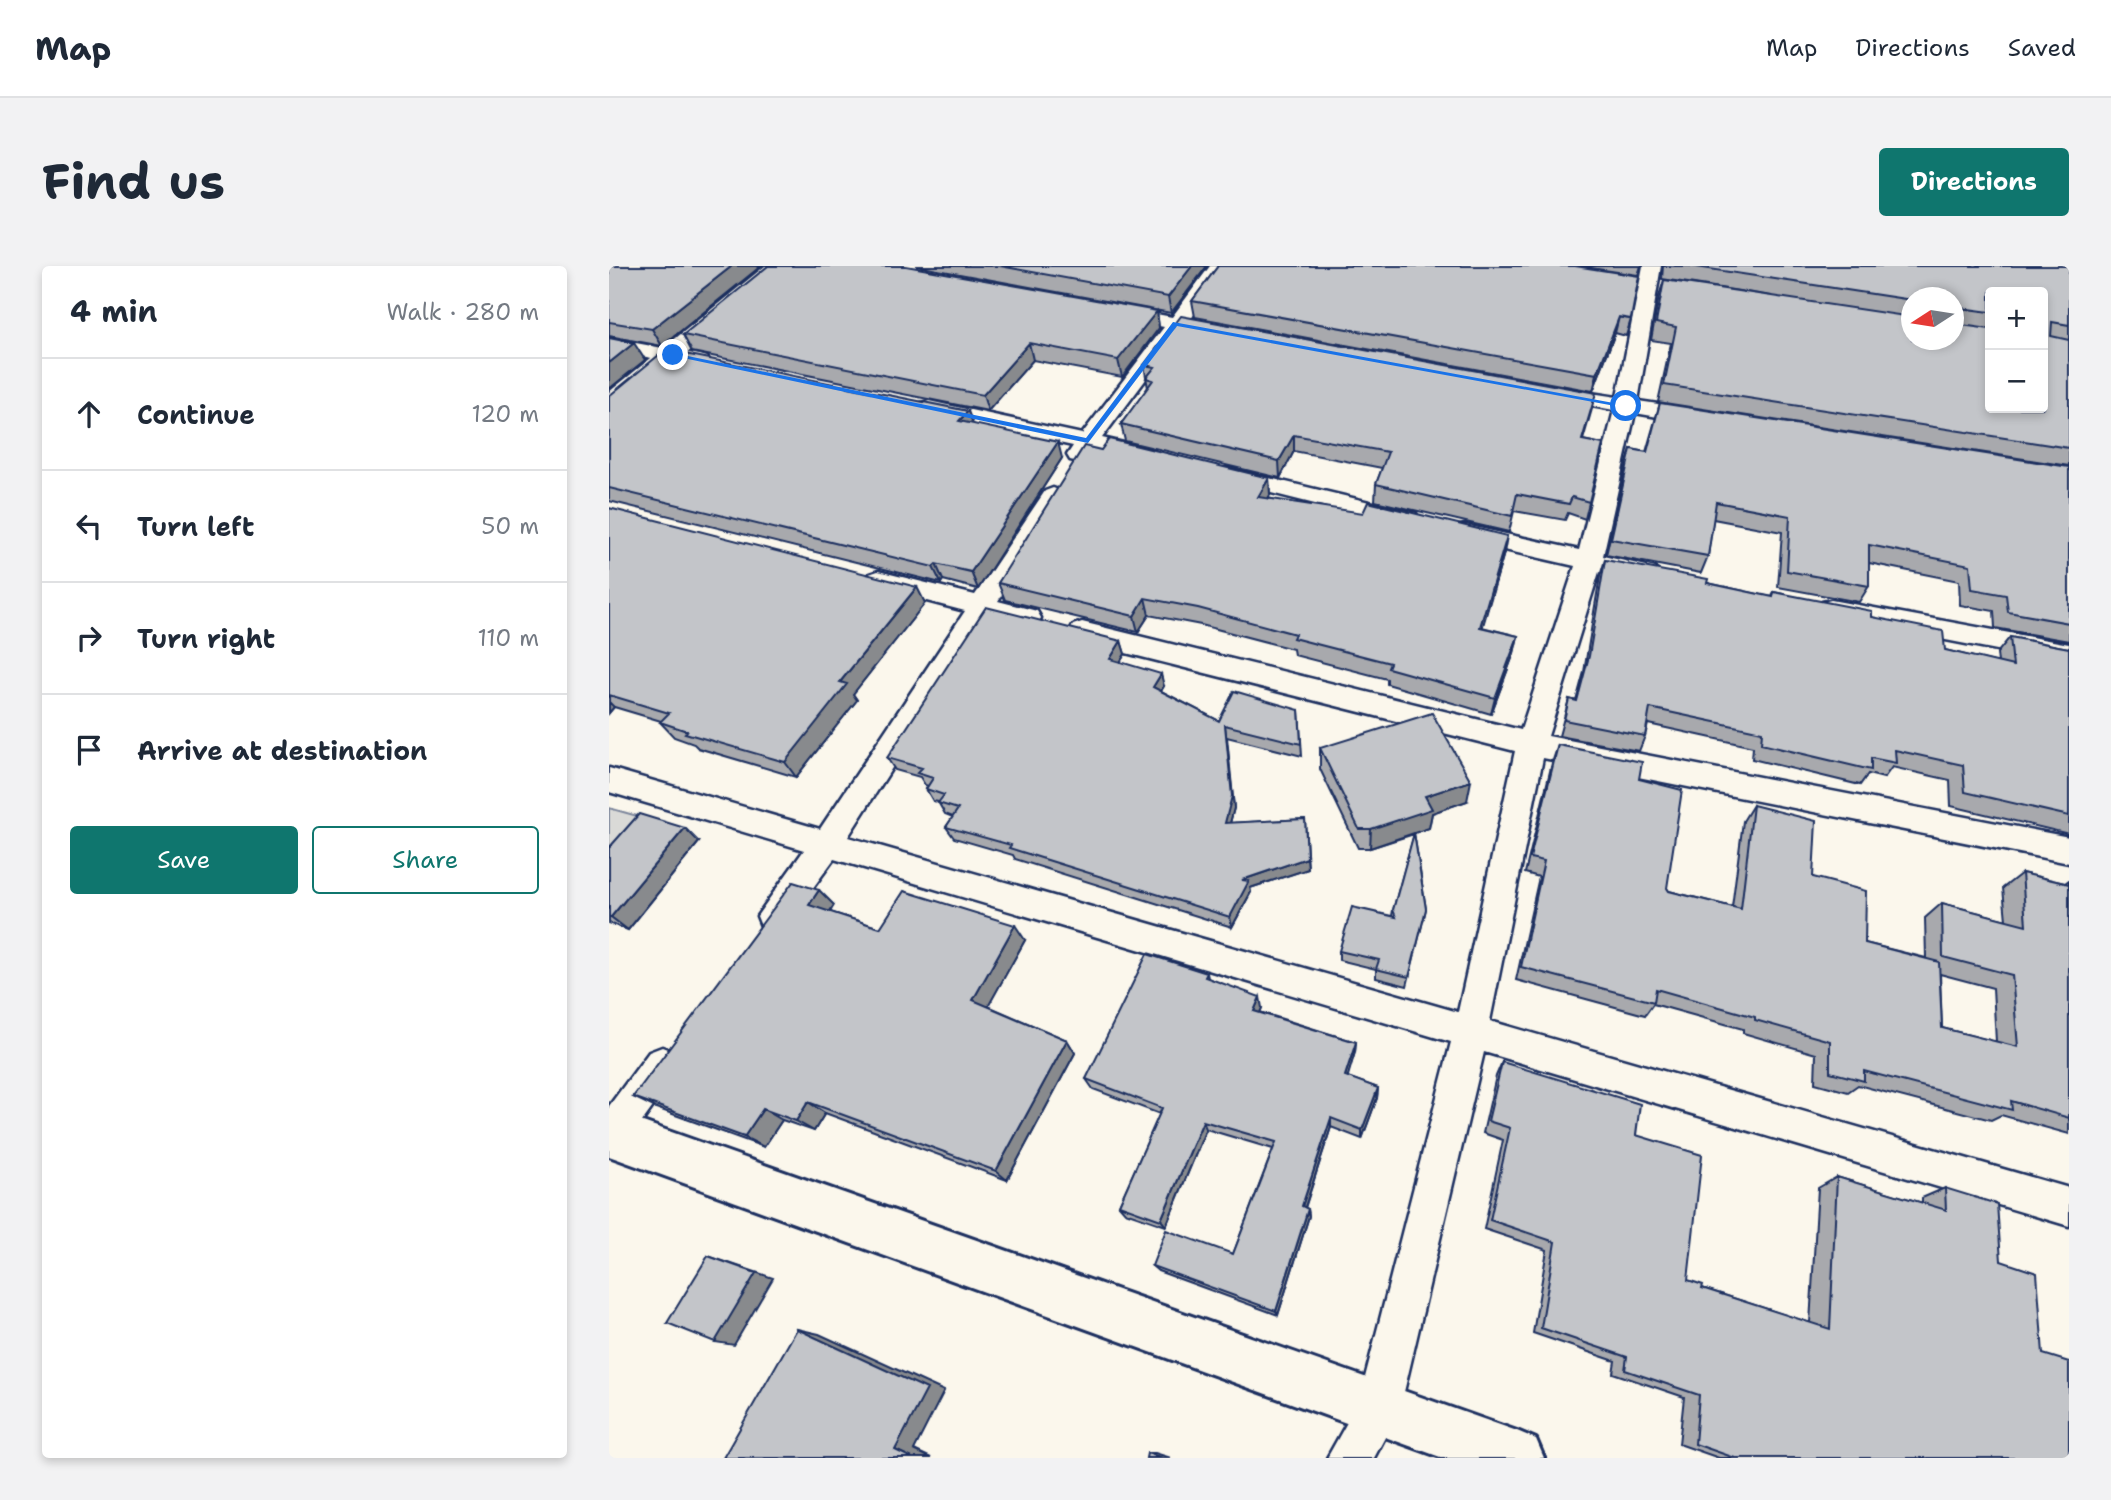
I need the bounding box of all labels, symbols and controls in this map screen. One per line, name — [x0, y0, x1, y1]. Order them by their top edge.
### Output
text: Map — [35, 26, 111, 71]
text: Map — [1766, 32, 1817, 64]
text: Directions — [1855, 32, 1970, 64]
text: Saved — [2008, 32, 2076, 64]
button: Directions — [1879, 148, 2069, 216]
text: Find us — [42, 149, 225, 215]
north arrow — [1901, 287, 1964, 350]
map controls — [1985, 287, 2048, 413]
button: + — [1985, 287, 2048, 350]
text: 4 min — [70, 291, 157, 332]
text: Walk · 280 m — [386, 297, 539, 327]
route end — [657, 339, 688, 370]
button: − — [1985, 350, 2048, 413]
route start — [1610, 390, 1641, 421]
icon: ahead — [70, 395, 108, 433]
text: Continue — [137, 397, 255, 432]
text: 120 m — [471, 399, 539, 429]
icon: left — [70, 507, 108, 545]
text: Turn left — [137, 509, 254, 544]
text: 50 m — [481, 511, 539, 541]
icon: right — [70, 619, 108, 657]
text: Turn right — [137, 621, 275, 656]
text: 110 m — [477, 623, 539, 653]
icon: arrive — [70, 731, 108, 769]
text: Arrive at destination — [137, 733, 427, 768]
button: Save — [70, 826, 298, 894]
button: Share — [312, 826, 539, 894]

